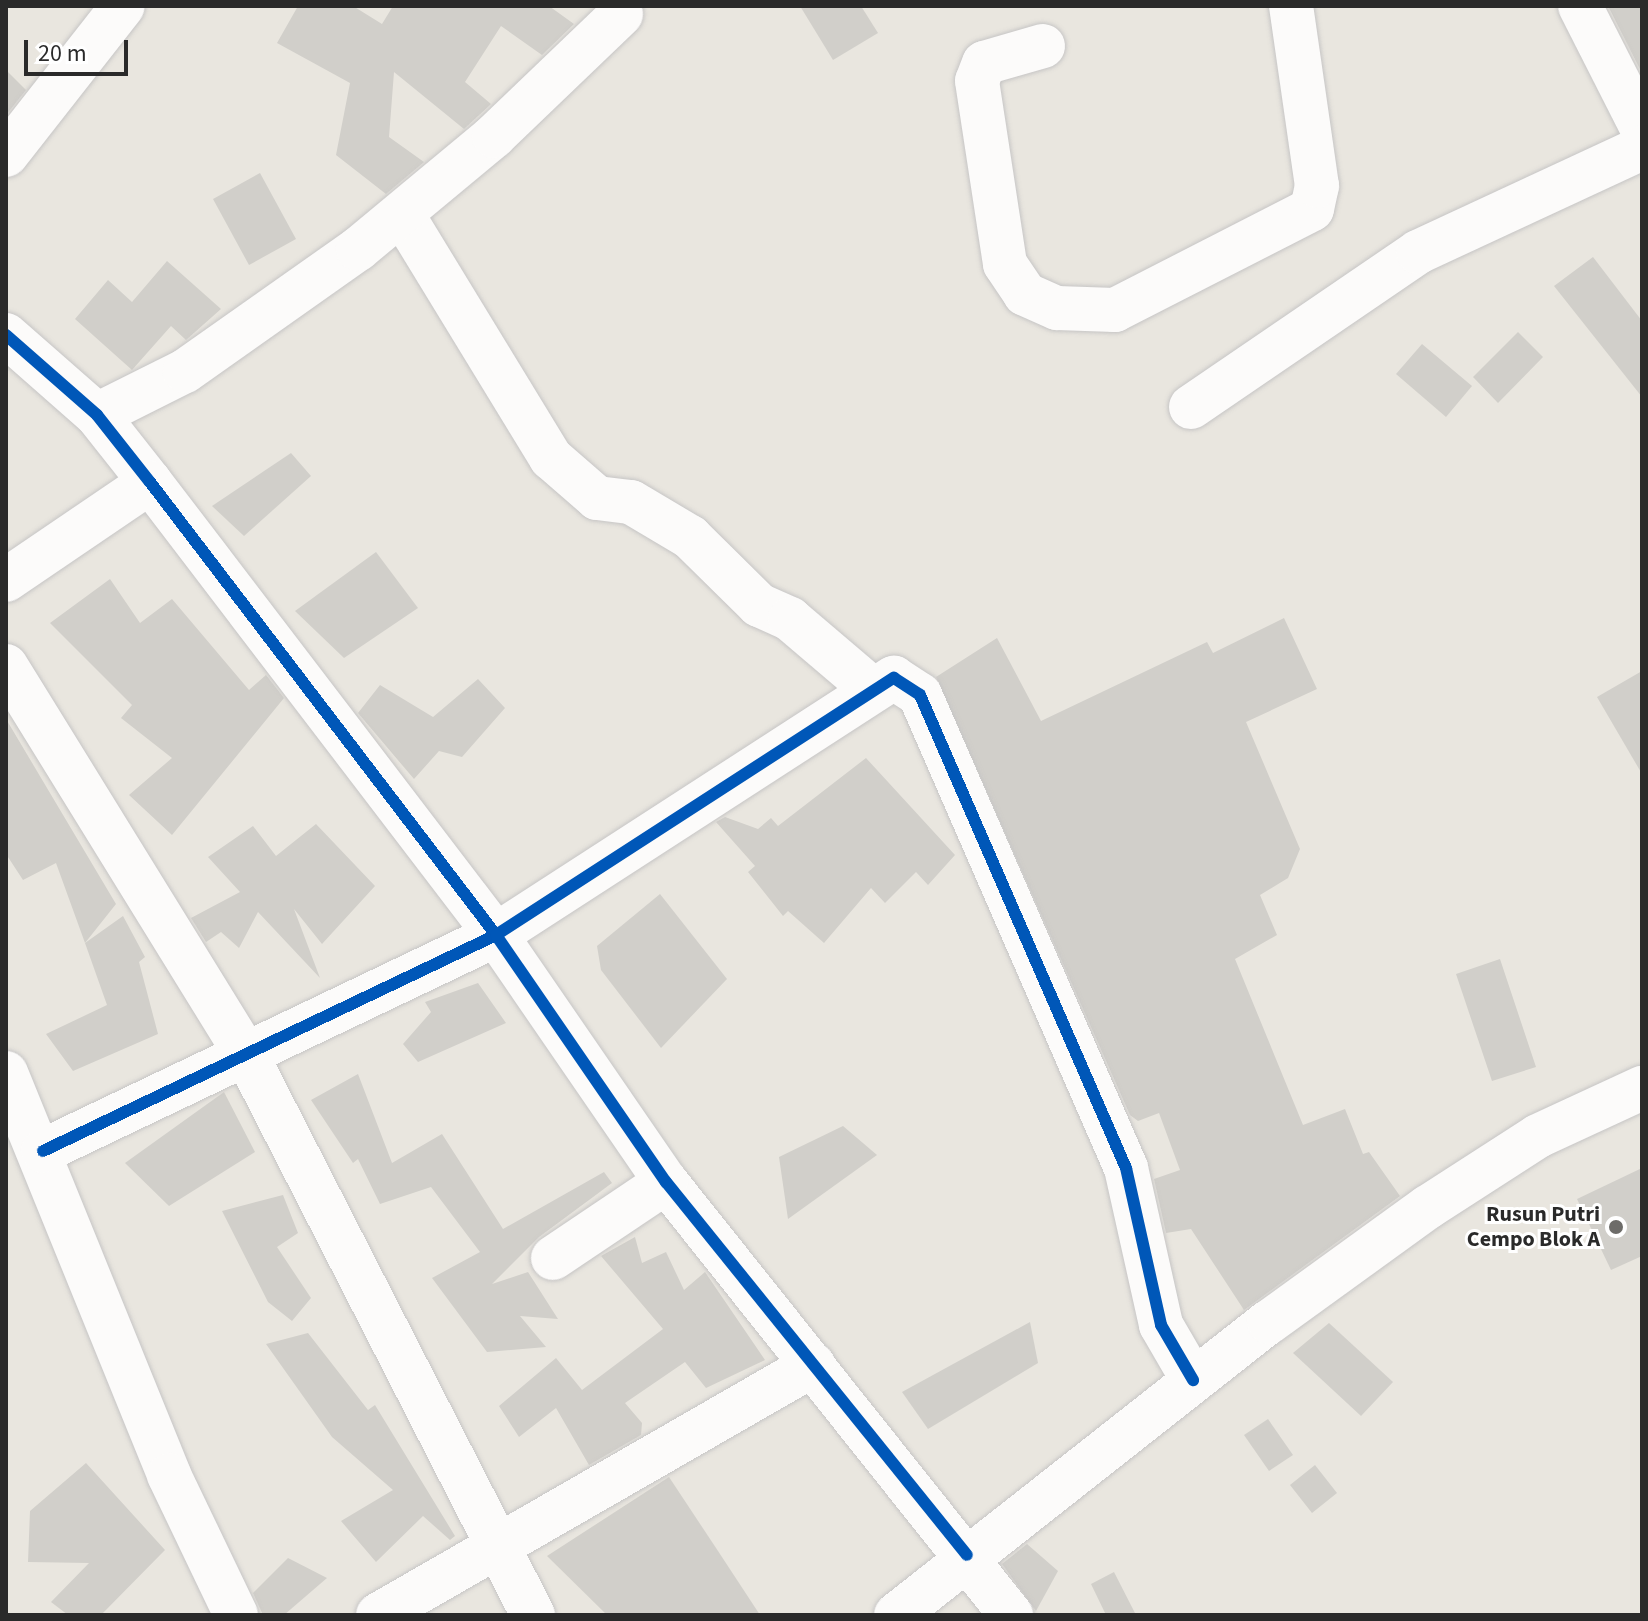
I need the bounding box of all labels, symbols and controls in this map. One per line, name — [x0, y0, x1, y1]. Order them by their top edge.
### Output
scale bar — [28, 24, 132, 74]
text: 20 m — [38, 36, 87, 71]
place label: Rusun Putri Cempo Blok A — [1467, 1201, 1600, 1252]
marker: Rusun Putri Cempo Blok A — [1607, 1218, 1625, 1236]

